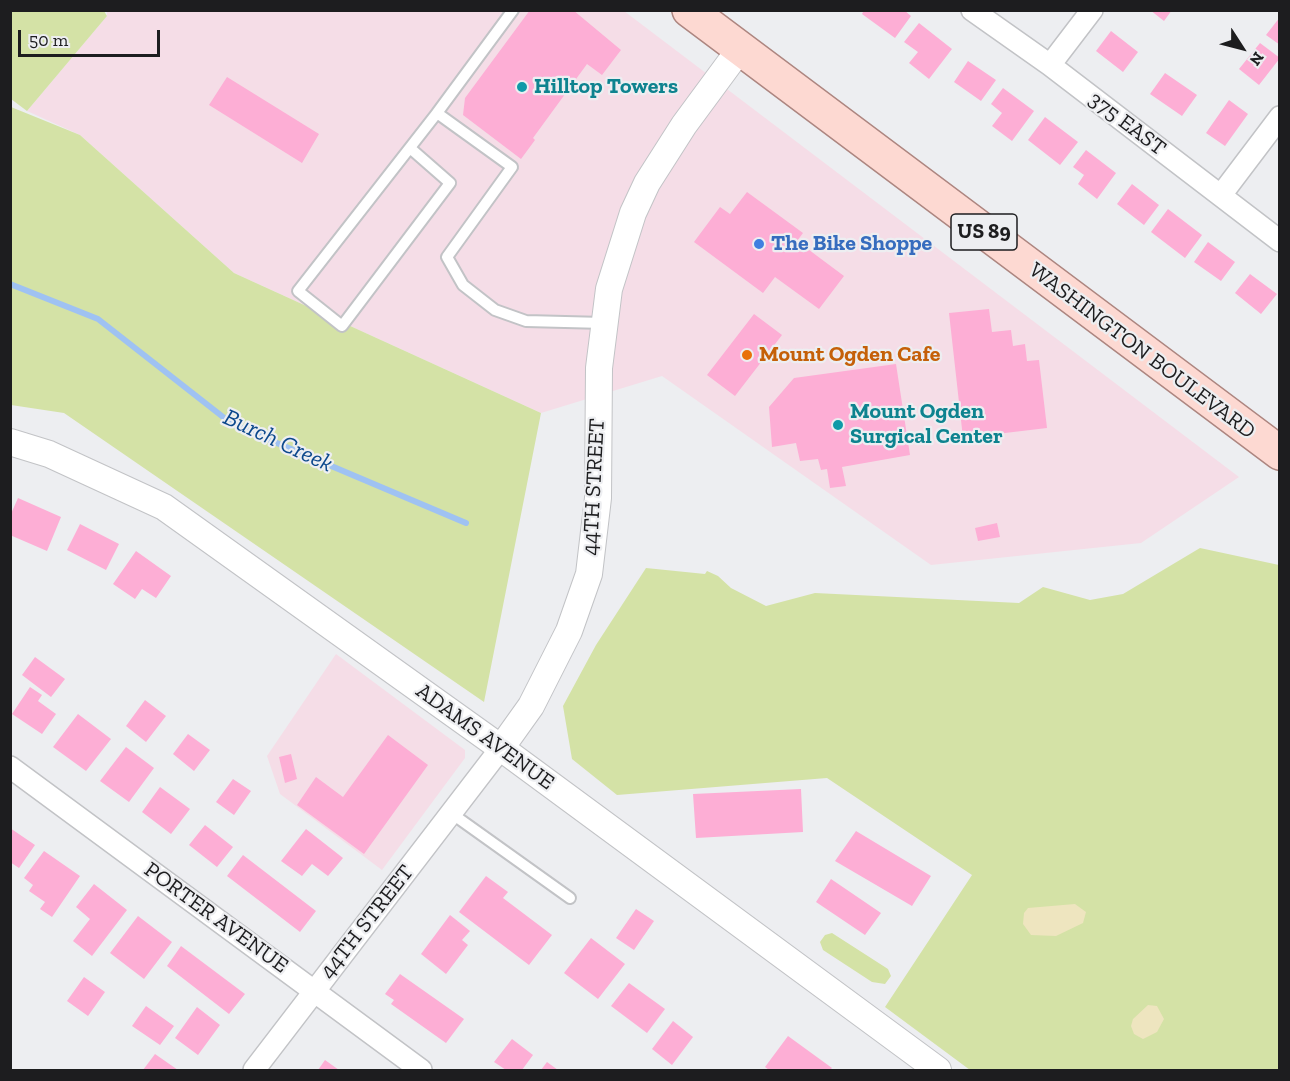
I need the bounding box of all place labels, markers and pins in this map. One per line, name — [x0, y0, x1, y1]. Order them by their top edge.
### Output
place label: Hilltop Towers — [534, 74, 678, 100]
marker: Hilltop Towers — [515, 80, 529, 94]
place label: The Bike Shoppe — [771, 231, 932, 257]
marker: The Bike Shoppe — [752, 237, 766, 251]
place label: Mount Ogden Cafe — [759, 342, 940, 368]
marker: Mount Ogden Cafe — [740, 348, 754, 362]
place label: Mount Ogden Surgical Center — [850, 399, 1003, 451]
marker: Mount Ogden Surgical Center — [831, 418, 845, 432]

